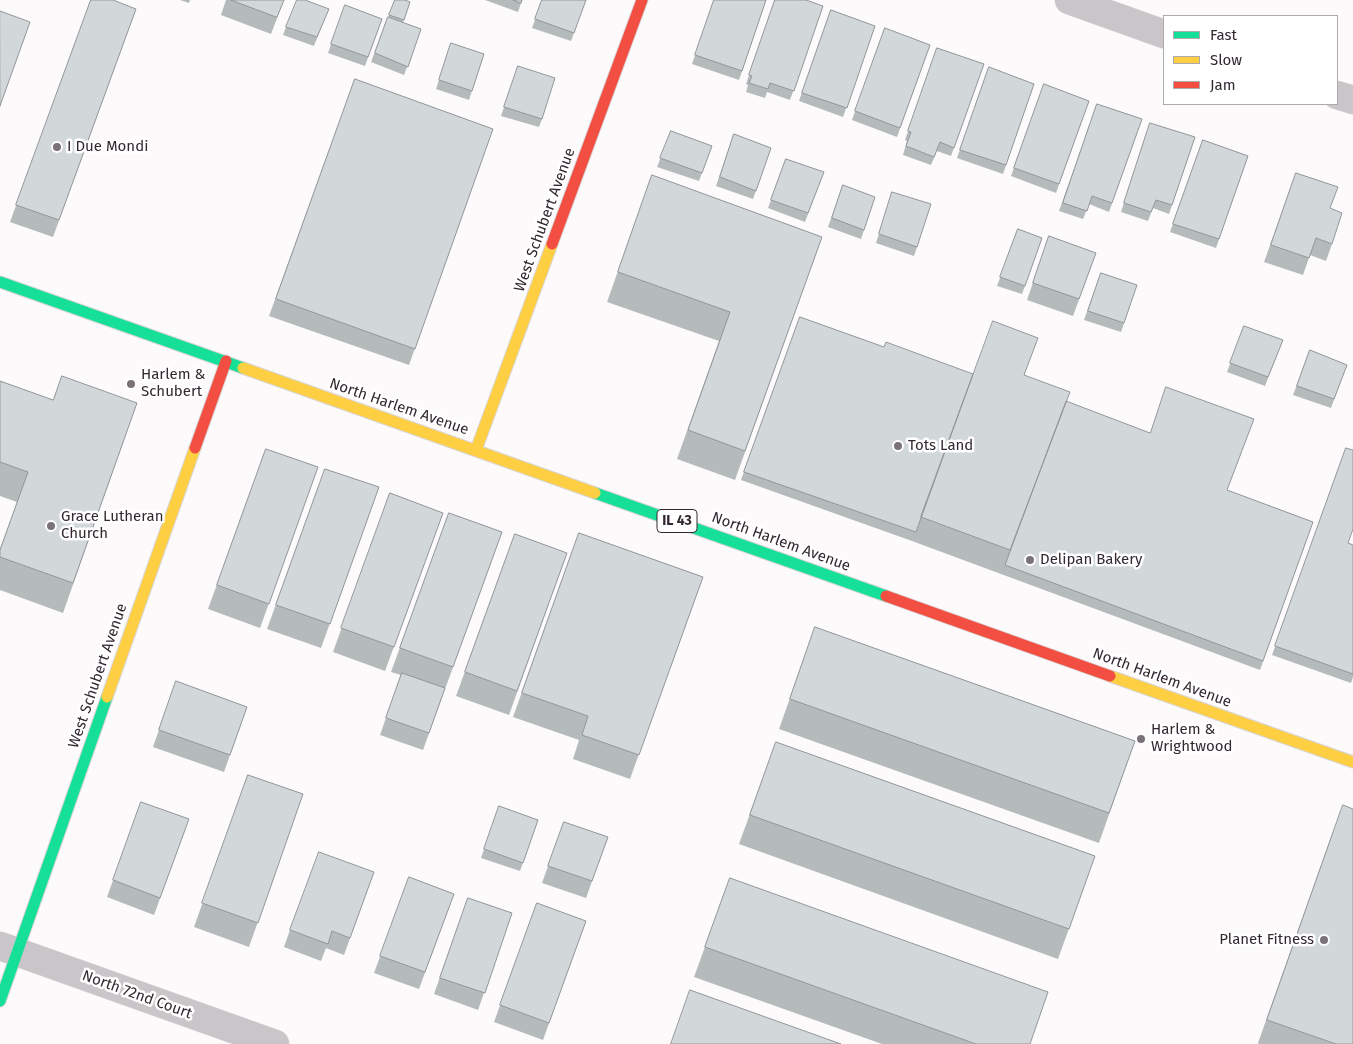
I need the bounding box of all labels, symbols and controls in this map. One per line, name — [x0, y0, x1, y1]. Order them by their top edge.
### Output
legend — [1163, 15, 1338, 105]
text: Fast — [1210, 26, 1237, 44]
text: Slow — [1210, 51, 1242, 69]
text: Jam — [1210, 76, 1236, 94]
place label: I Due Mondi — [67, 138, 148, 156]
marker: I Due Mondi — [51, 141, 63, 153]
street label: West Schubert Avenue — [511, 146, 579, 294]
place label: Harlem & Schubert — [141, 366, 205, 401]
street label: North Harlem Avenue — [327, 375, 471, 439]
marker: Harlem & Schubert — [125, 378, 137, 390]
place label: Tots Land — [908, 437, 973, 455]
marker: Tots Land — [892, 440, 904, 452]
place label: Grace Lutheran Church — [61, 508, 163, 543]
street label: North Harlem Avenue — [709, 509, 853, 575]
road number: IL 43 — [657, 510, 697, 532]
marker: Grace Lutheran Church — [45, 520, 57, 532]
place label: Delipan Bakery — [1040, 551, 1142, 569]
marker: Delipan Bakery — [1024, 554, 1036, 566]
street label: West Schubert Avenue — [65, 601, 131, 751]
street label: North Harlem Avenue — [1090, 645, 1234, 711]
place label: Harlem & Wrightwood — [1151, 721, 1233, 756]
marker: Harlem & Wrightwood — [1135, 733, 1147, 745]
place label: Planet Fitness — [1219, 931, 1314, 949]
marker: Planet Fitness — [1318, 934, 1330, 946]
street label: North 72nd Court — [80, 967, 194, 1023]

